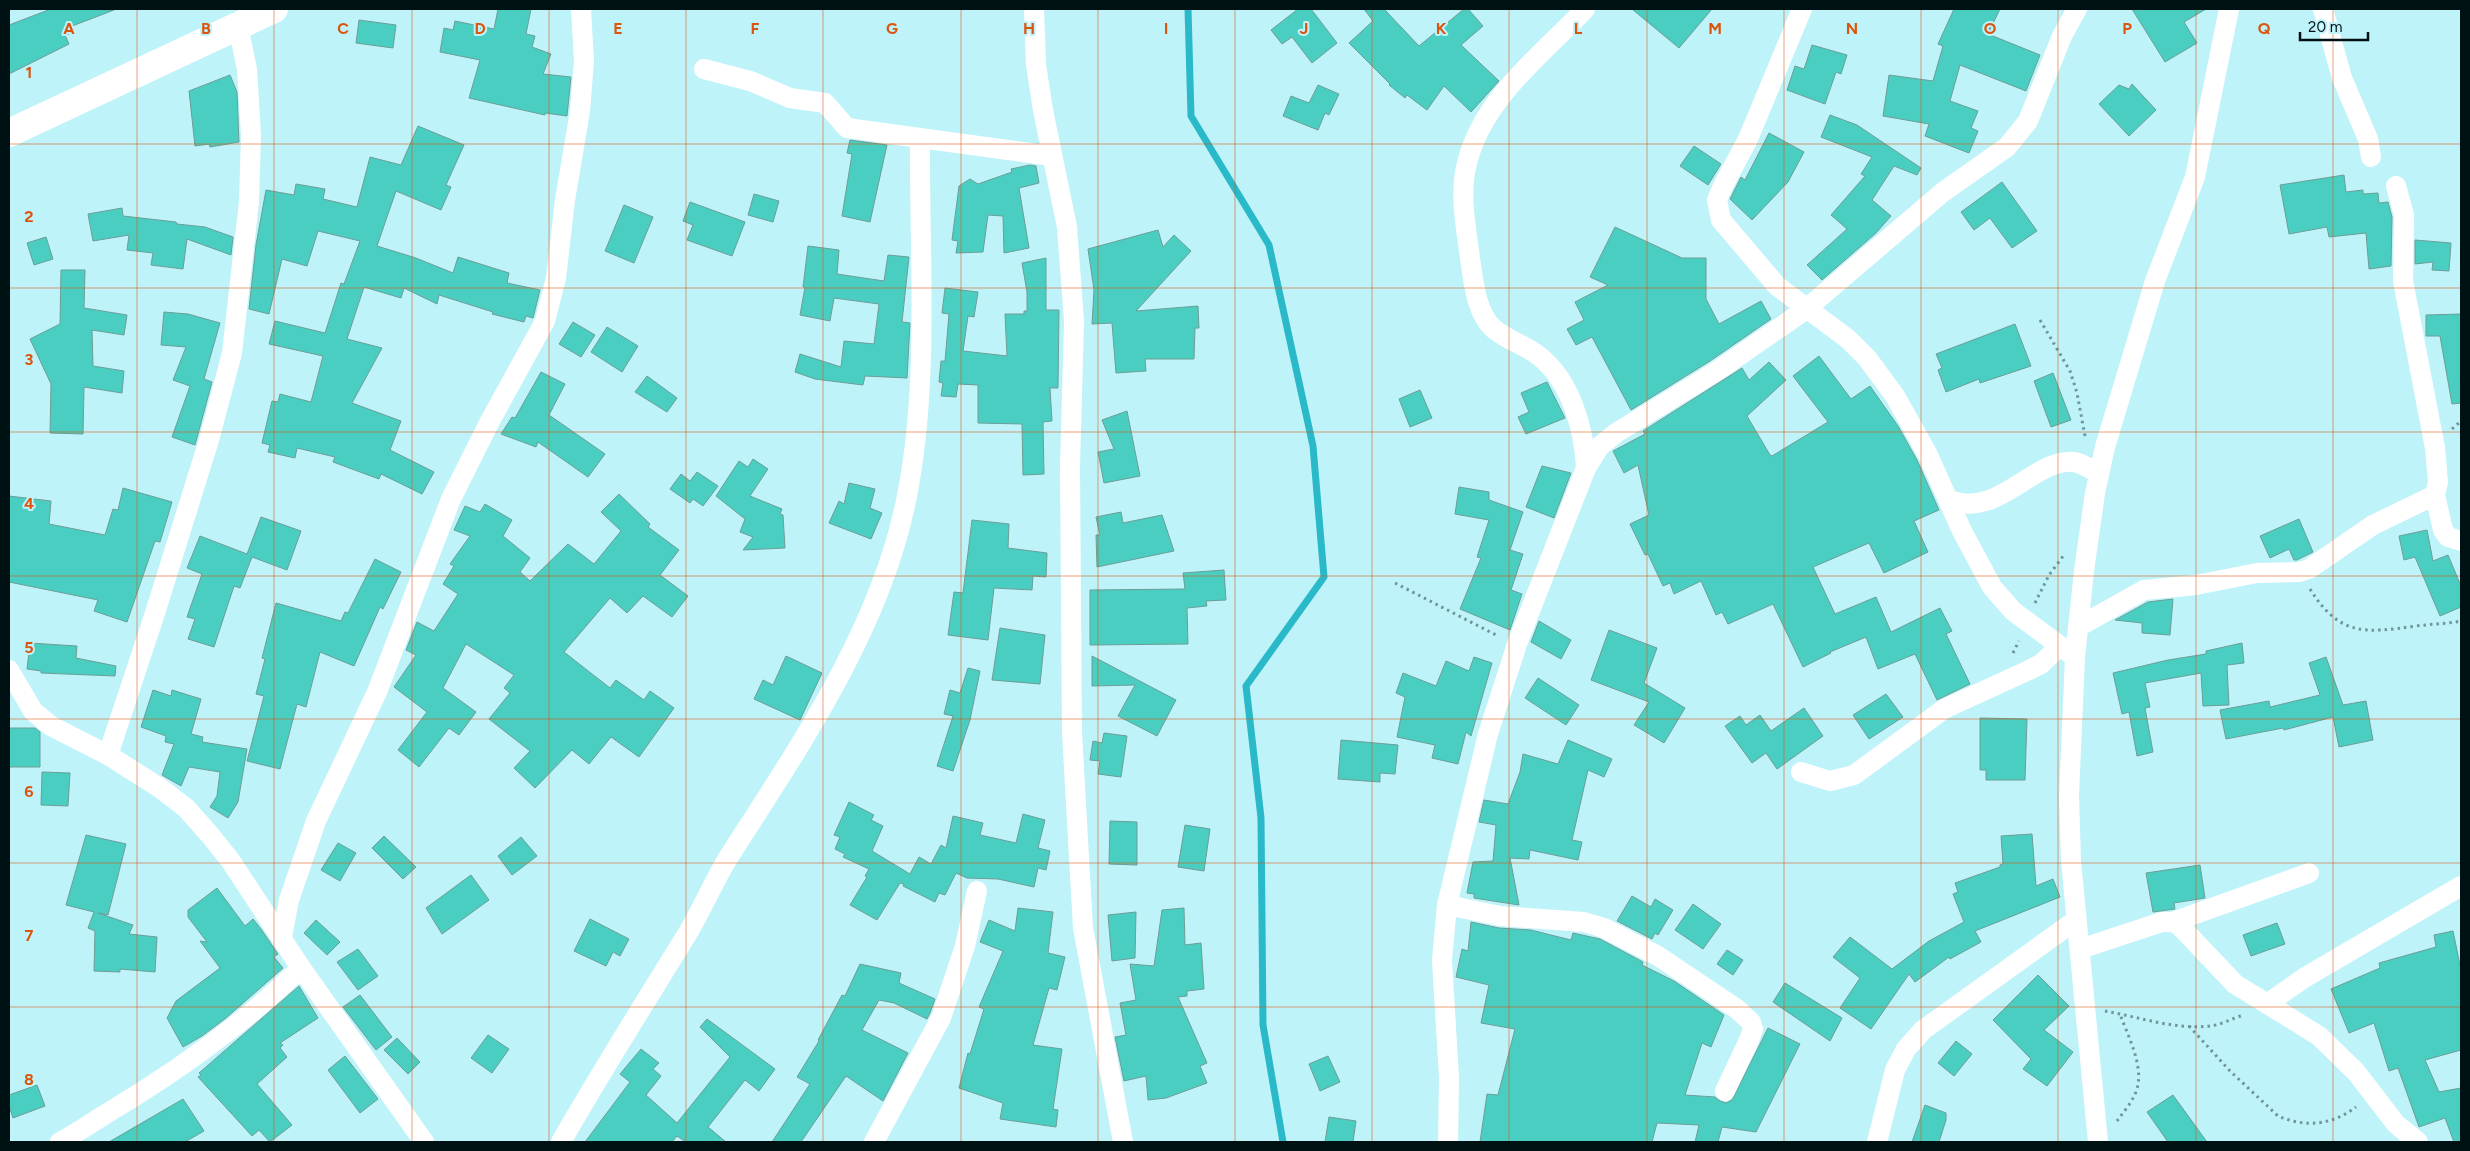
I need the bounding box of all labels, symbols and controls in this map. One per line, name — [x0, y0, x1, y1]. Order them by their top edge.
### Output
scale bar — [2300, 10, 2368, 42]
text: 20 m — [2308, 18, 2342, 36]
text: A — [63, 19, 75, 38]
text: B — [201, 19, 211, 38]
text: C — [337, 19, 349, 38]
text: D — [474, 19, 486, 38]
text: E — [613, 19, 623, 38]
text: F — [751, 19, 760, 38]
text: G — [886, 19, 898, 38]
text: H — [1023, 19, 1035, 38]
text: I — [1164, 19, 1168, 38]
text: J — [1300, 19, 1308, 38]
text: K — [1436, 19, 1447, 38]
text: L — [1574, 19, 1583, 38]
text: M — [1708, 19, 1722, 38]
text: N — [1846, 19, 1858, 38]
text: O — [1984, 19, 1997, 38]
text: P — [2122, 19, 2132, 38]
text: Q — [2258, 19, 2271, 38]
text: 1 — [26, 63, 32, 82]
text: 2 — [24, 207, 34, 226]
text: 3 — [25, 350, 34, 369]
text: 4 — [24, 494, 34, 513]
text: 5 — [24, 638, 34, 657]
text: 6 — [24, 782, 34, 801]
text: 7 — [25, 926, 34, 945]
text: 8 — [24, 1070, 34, 1089]

